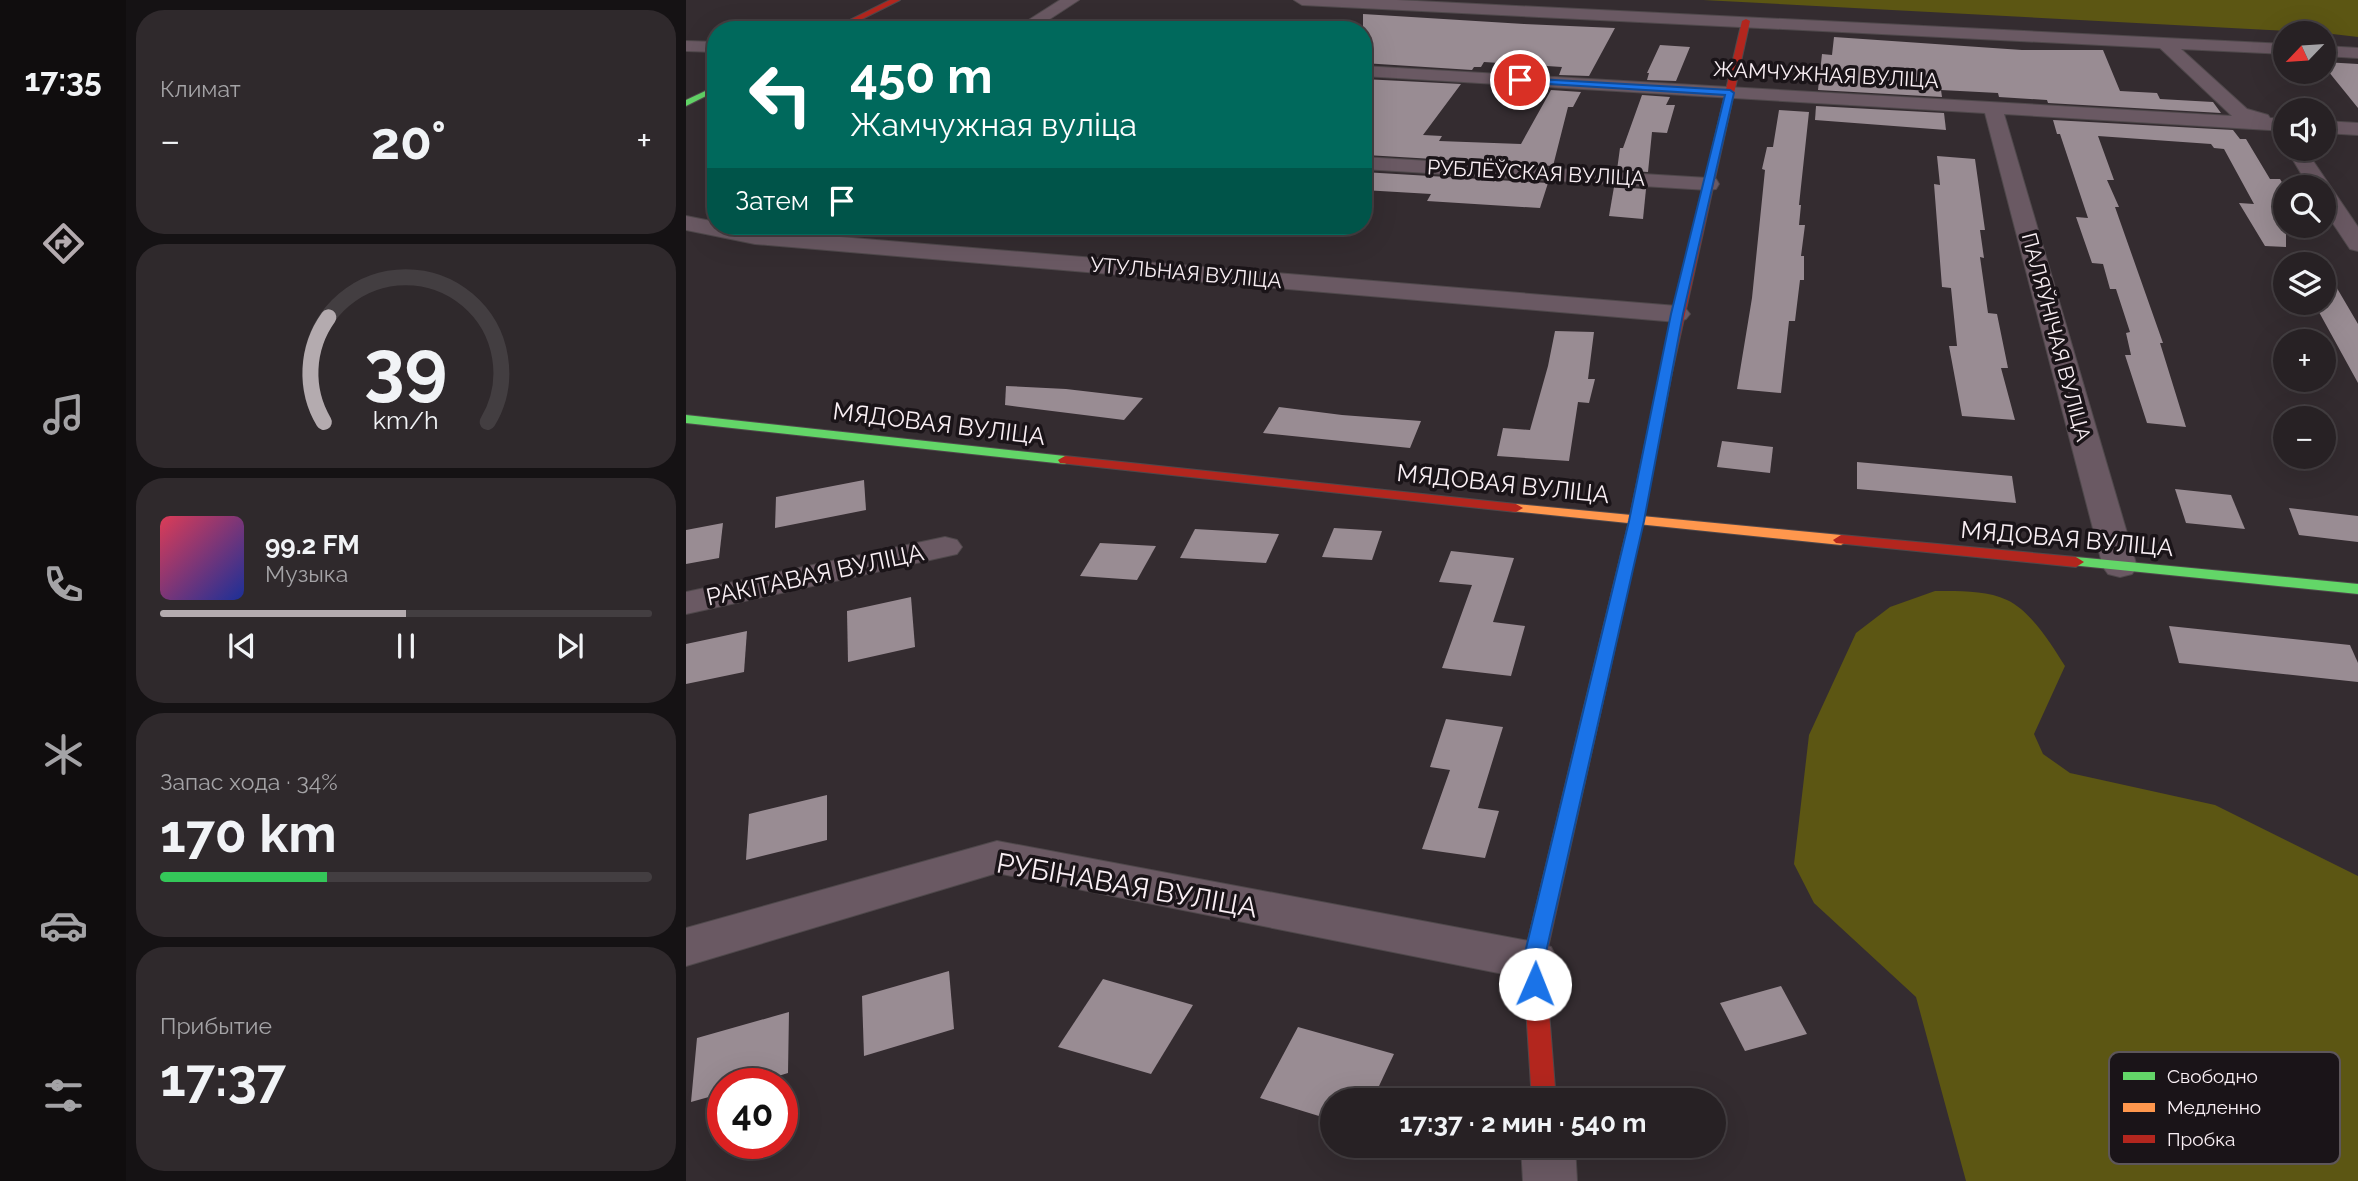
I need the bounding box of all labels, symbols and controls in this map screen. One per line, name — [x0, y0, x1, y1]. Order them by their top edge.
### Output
north arrow — [2273, 21, 2336, 84]
map controls — [2273, 21, 2336, 469]
text: 450 m — [850, 47, 993, 104]
icon: left — [735, 49, 826, 140]
pin — [1490, 50, 1550, 110]
street label: ЖАМЧУЖНАЯ ВУЛІЦА — [1713, 56, 1939, 93]
text: 17:35 — [24, 61, 102, 98]
icon: arrive — [1501, 61, 1539, 99]
text: Климат — [160, 75, 241, 102]
button: sound — [2273, 98, 2336, 161]
text: Жамчужная вуліца — [850, 106, 1137, 143]
text: 20° — [371, 110, 446, 171]
text: − — [160, 118, 180, 163]
text: + — [636, 118, 652, 163]
street label: РУБЛЁЎСКАЯ ВУЛІЦА — [1426, 154, 1646, 191]
button: search — [2273, 175, 2336, 238]
icon: arrive — [823, 182, 861, 220]
text: Затем — [735, 186, 809, 216]
icon: directions — [39, 219, 88, 268]
street label: ПАЛЯЎНІЧАЯ ВУЛІЦА — [2017, 230, 2096, 444]
street label: УТУЛЬНАЯ ВУЛІЦА — [1089, 252, 1283, 293]
button: layers — [2273, 252, 2336, 315]
text: 39 — [364, 325, 448, 410]
button: + — [2273, 329, 2336, 392]
icon: music — [39, 390, 88, 439]
street label: МЯДОВАЯ ВУЛІЦА — [831, 396, 1047, 451]
text: km/h — [373, 405, 439, 435]
button: − — [2273, 406, 2336, 469]
street label: МЯДОВАЯ ВУЛІЦА — [1395, 458, 1611, 509]
street label: МЯДОВАЯ ВУЛІЦА — [1959, 515, 2175, 562]
text: 99.2 FM — [265, 530, 360, 560]
street label: РАКІТАВАЯ ВУЛІЦА — [703, 537, 926, 612]
icon: phone — [39, 560, 88, 609]
text: Музыка — [265, 560, 348, 587]
icon: previous — [223, 627, 261, 665]
icon: pause — [387, 627, 425, 665]
icon: next — [551, 627, 589, 665]
icon: climate — [39, 730, 88, 779]
text: Запас хода · 34% — [160, 768, 338, 795]
text: 170 km — [160, 803, 337, 864]
street label: РУБІНАВАЯ ВУЛІЦА — [994, 846, 1260, 925]
icon: car — [39, 901, 88, 950]
position arrow — [1498, 947, 1572, 1021]
text: Прибытие — [160, 1012, 272, 1039]
text: 17:37 — [160, 1047, 286, 1108]
legend — [2109, 1052, 2340, 1164]
text: Свободно — [2167, 1065, 2258, 1087]
speed limit sign: 40 — [707, 1068, 798, 1159]
icon: filters — [39, 1071, 88, 1120]
text: Медленно — [2167, 1096, 2261, 1118]
text: 17:37 · 2 мин · 540 m — [1400, 1108, 1646, 1138]
text: Пробка — [2167, 1128, 2235, 1150]

